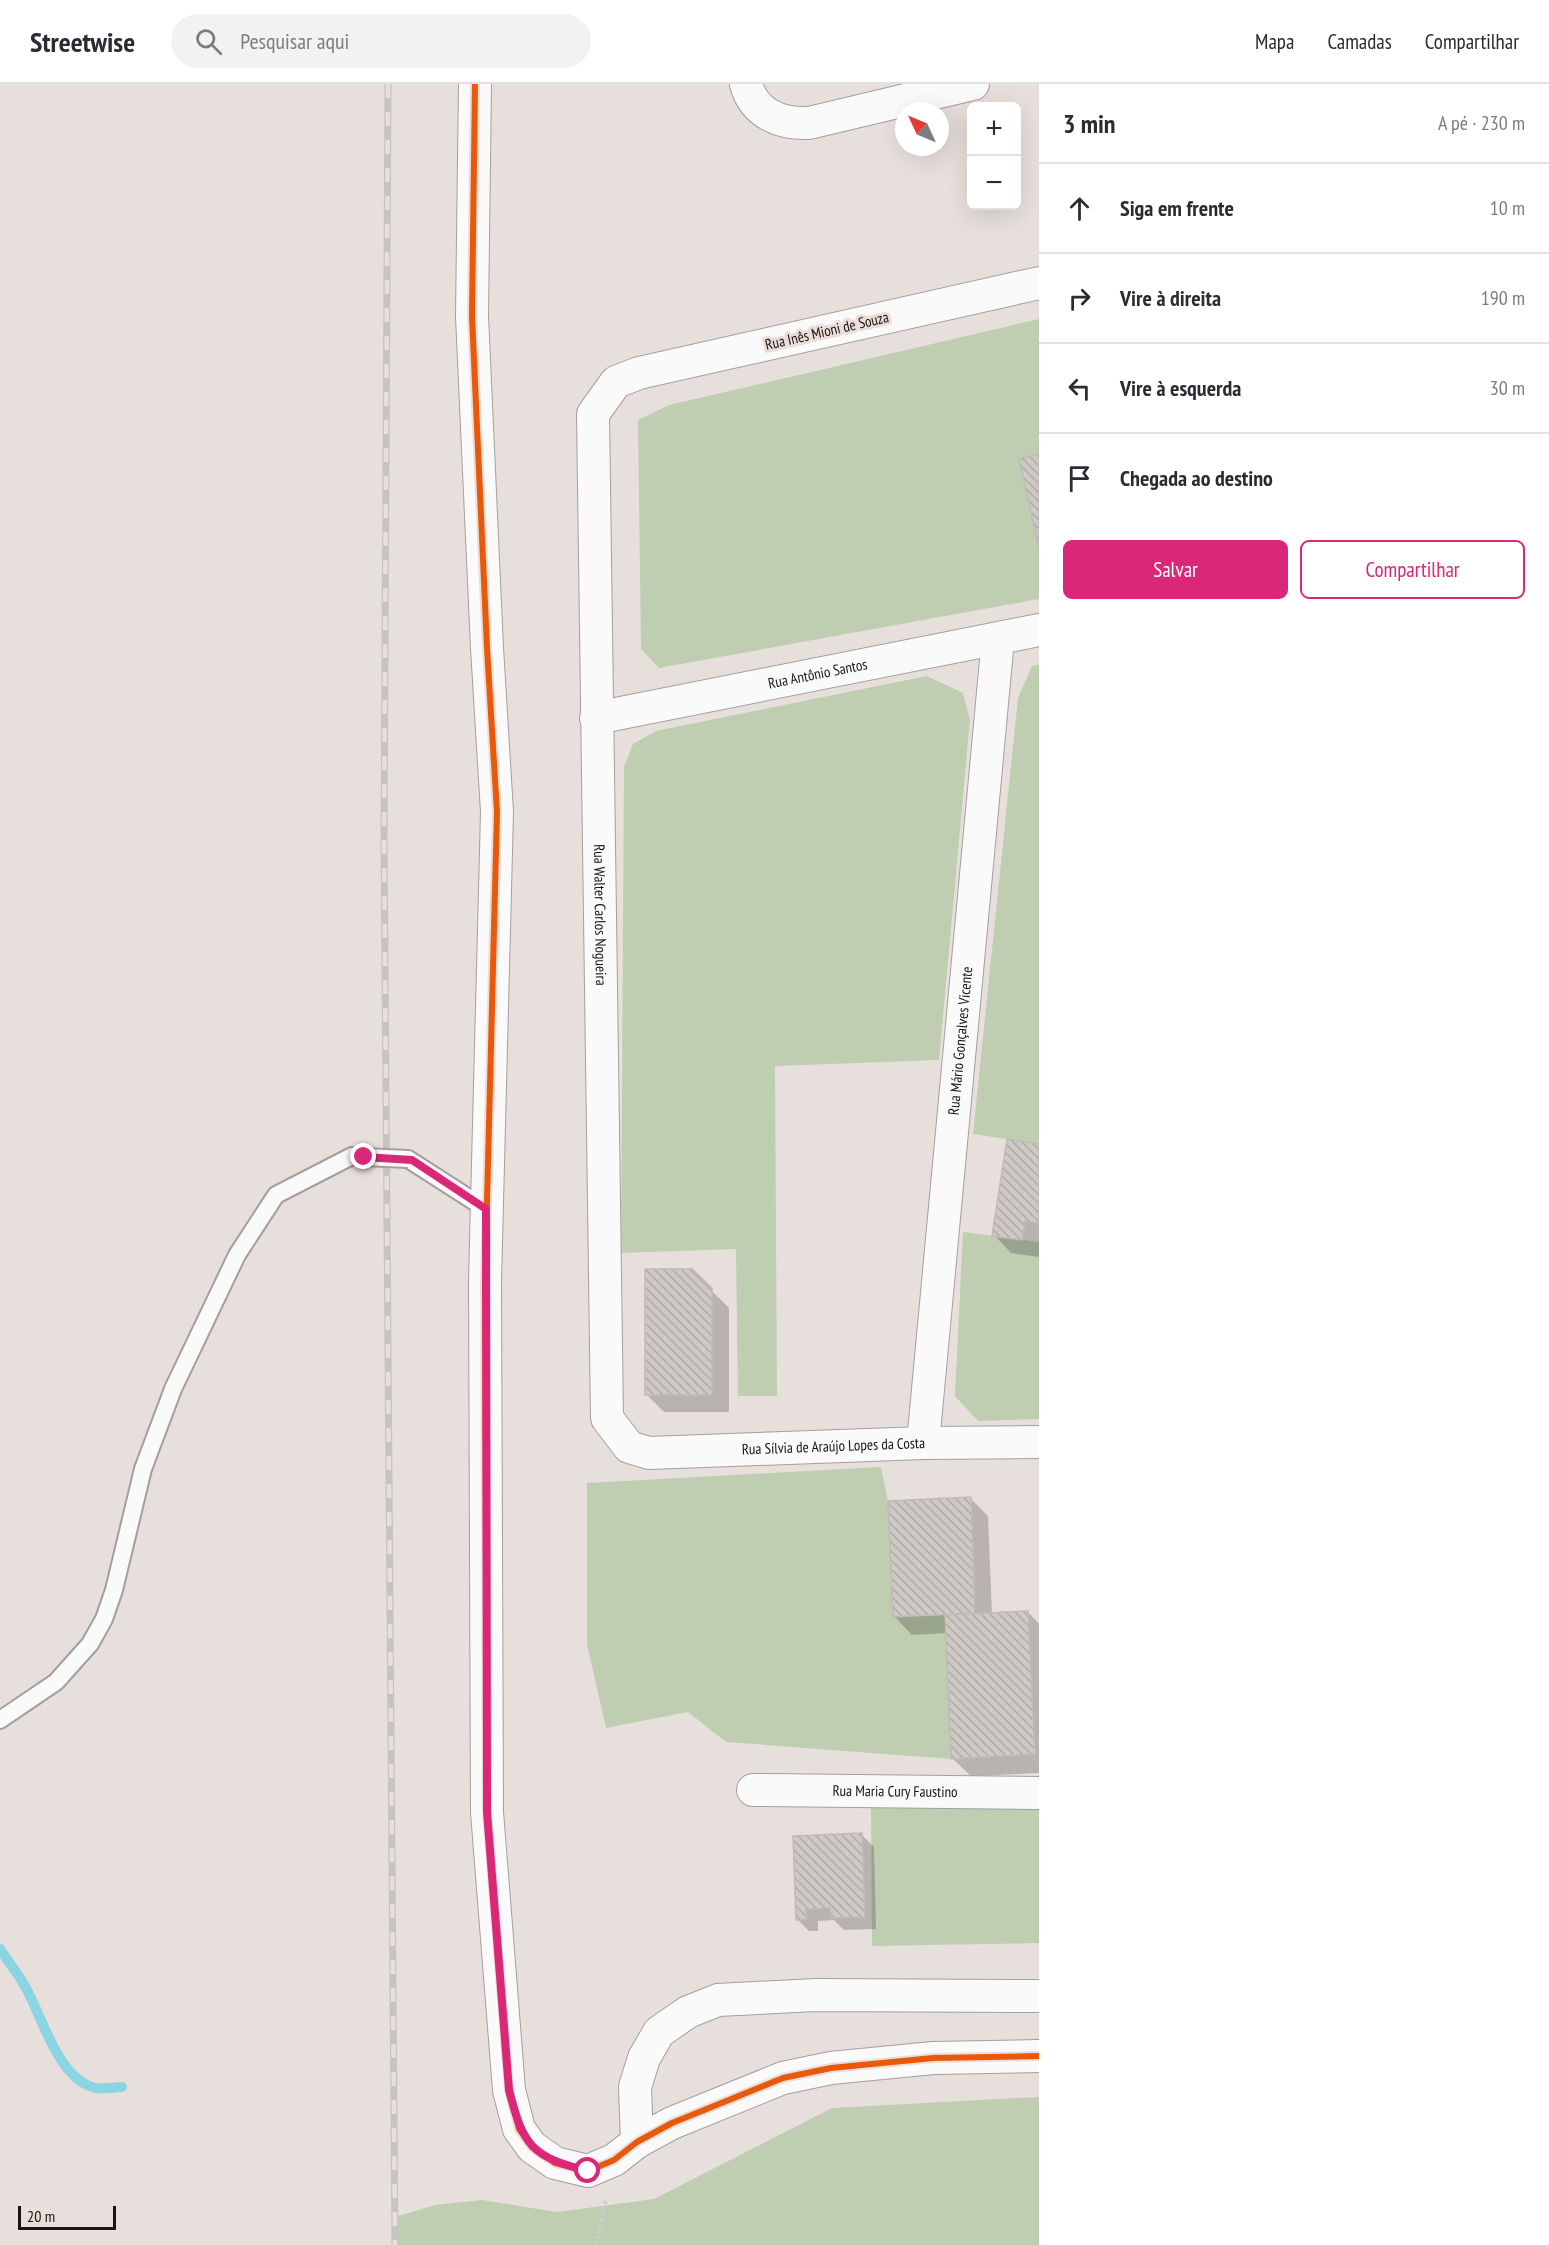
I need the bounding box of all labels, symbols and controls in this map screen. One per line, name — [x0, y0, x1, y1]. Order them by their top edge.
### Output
search box — [171, 14, 591, 68]
text: Streetwise — [30, 23, 135, 60]
icon: search — [192, 25, 225, 58]
text: Pesquisar aqui — [240, 27, 349, 55]
text: Mapa — [1255, 28, 1294, 55]
text: Camadas — [1327, 28, 1392, 55]
text: Compartilhar — [1425, 28, 1519, 55]
north arrow — [895, 102, 949, 156]
map controls — [967, 102, 1021, 210]
button: + — [967, 102, 1021, 156]
text: 3 min — [1063, 107, 1116, 140]
text: A pé · 230 m — [1438, 110, 1525, 136]
button: − — [967, 156, 1021, 210]
icon: ahead — [1063, 192, 1096, 225]
text: Siga em frente — [1120, 194, 1234, 222]
text: 10 m — [1490, 195, 1525, 221]
icon: right — [1063, 282, 1096, 315]
text: Vire à direita — [1120, 284, 1221, 312]
text: 190 m — [1481, 285, 1525, 311]
street label: Rua Inês Mioni de Souza — [763, 307, 891, 354]
icon: left — [1063, 372, 1096, 405]
text: Vire à esquerda — [1120, 374, 1241, 402]
text: 30 m — [1490, 375, 1525, 401]
icon: arrive — [1063, 462, 1096, 495]
text: Chegada ao destino — [1120, 464, 1273, 492]
button: Salvar — [1063, 540, 1288, 599]
button: Compartilhar — [1300, 540, 1525, 599]
street label: Rua Antônio Santos — [766, 654, 869, 693]
street label: Rua Walter Carlos Nogueira — [590, 844, 611, 986]
street label: Rua Mário Gonçalves Vicente — [944, 966, 976, 1116]
route end — [350, 1143, 376, 1169]
street label: Rua Sílvia de Araújo Lopes da Costa — [741, 1433, 925, 1459]
street label: Rua Maria Cury Faustino — [832, 1781, 958, 1801]
route start — [574, 2157, 600, 2183]
scale bar — [18, 2203, 116, 2230]
text: 20 m — [27, 2206, 55, 2226]

